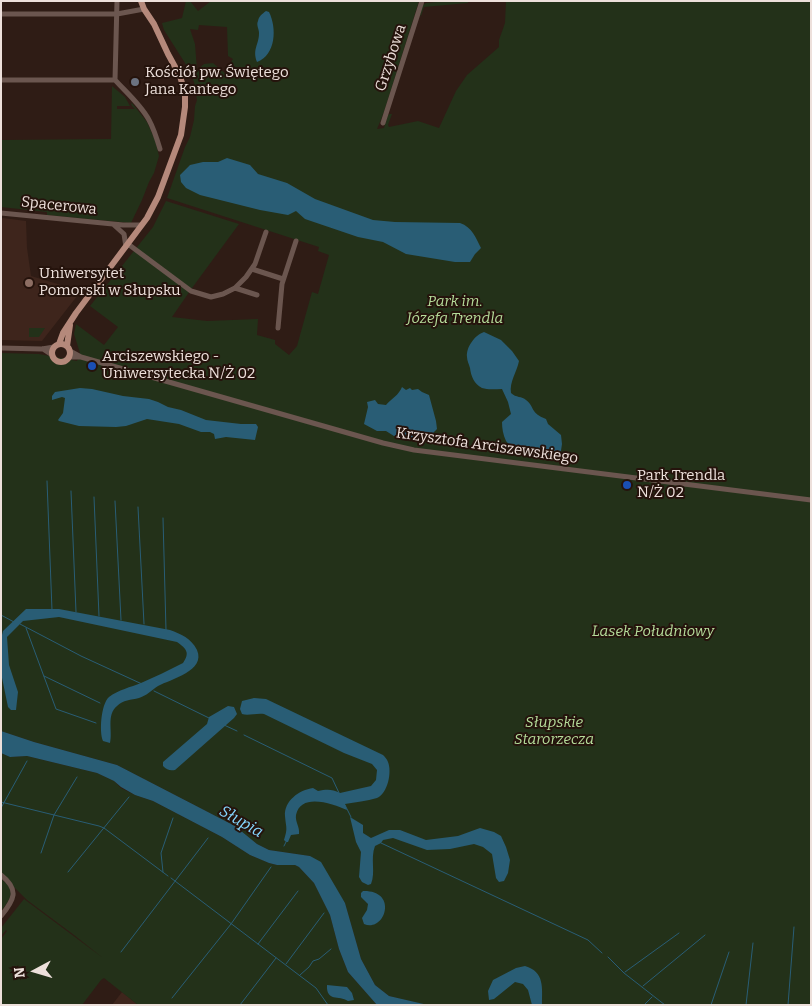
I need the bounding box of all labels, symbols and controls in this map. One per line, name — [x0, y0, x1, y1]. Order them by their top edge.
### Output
street label: Grzybowa — [372, 22, 410, 94]
place label: Kościół pw. Świętego Jana Kantego — [145, 64, 289, 99]
marker: Kościół pw. Świętego Jana Kantego — [129, 76, 141, 88]
street label: Spacerowa — [20, 193, 98, 219]
place label: Uniwersytet Pomorski w Słupsku — [39, 265, 181, 300]
marker: Uniwersytet Pomorski w Słupsku — [23, 277, 35, 289]
park label: Park im. Józefa Trendla — [407, 293, 503, 328]
place label: Arciszewskiego - Uniwersytecka N/Ż 02 — [102, 348, 255, 383]
marker: Arciszewskiego - Uniwersytecka N/Ż 02 — [86, 360, 98, 372]
street label: Krzysztofa Arciszewskiego — [395, 424, 579, 468]
place label: Park Trendla N/Ż 02 — [637, 467, 725, 502]
marker: Park Trendla N/Ż 02 — [621, 479, 633, 491]
park label: Lasek Południowy — [592, 623, 714, 641]
park label: Słupskie Starorzecza — [514, 714, 594, 749]
water label: Słupia — [216, 802, 266, 842]
north arrow — [10, 946, 60, 996]
text: N — [11, 966, 29, 979]

